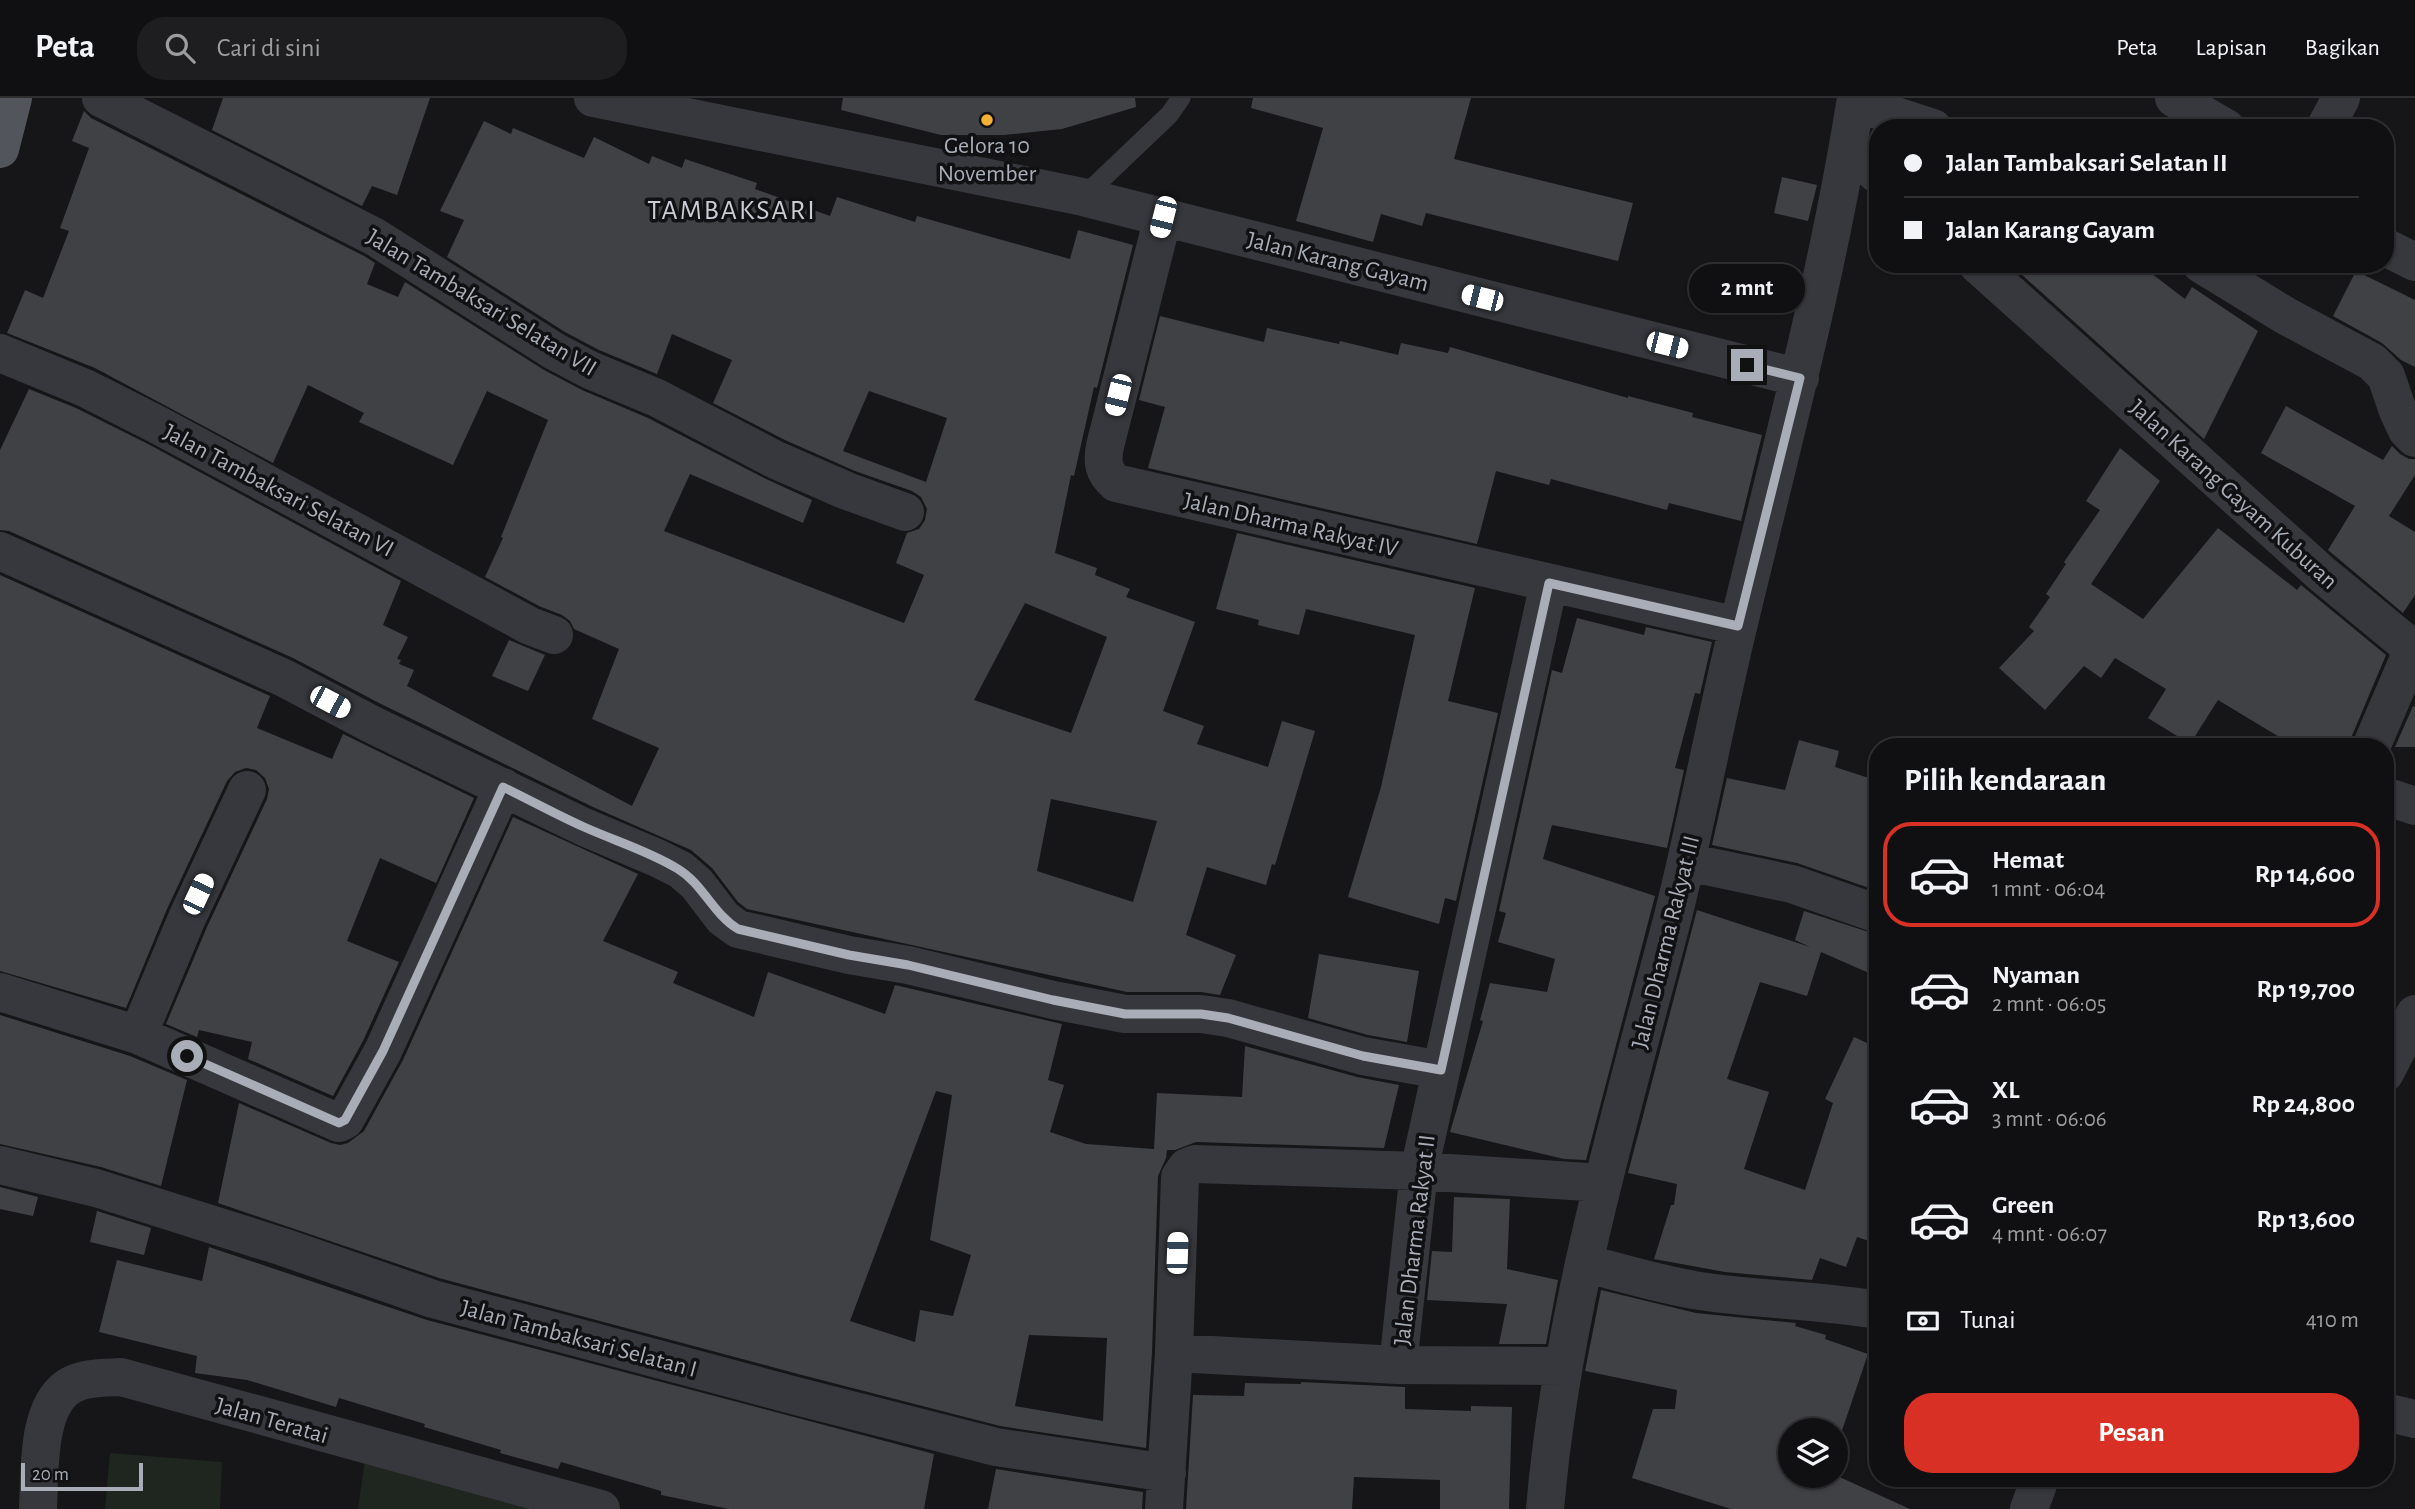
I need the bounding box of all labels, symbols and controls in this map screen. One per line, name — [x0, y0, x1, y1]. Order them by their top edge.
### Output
search box — [137, 17, 627, 80]
icon: search — [161, 29, 199, 67]
text: Peta — [35, 31, 95, 64]
text: Cari di sini — [217, 35, 321, 61]
text: Peta — [2116, 36, 2158, 60]
text: Lapisan — [2196, 36, 2267, 60]
text: Bagikan — [2305, 36, 2380, 60]
marker: Gelora 10 November — [979, 112, 995, 128]
place label: Gelora 10 November — [938, 134, 1037, 186]
text: Jalan Tambaksari Selatan II — [1946, 150, 2228, 176]
car — [1148, 194, 1179, 240]
district label: TAMBAKSARI — [647, 197, 817, 225]
text: Jalan Karang Gayam — [1946, 217, 2155, 243]
street label: Jalan Tambaksari Selatan VII — [363, 225, 600, 381]
street label: Jalan Karang Gayam — [1245, 228, 1431, 296]
callout: 2 mnt — [1689, 264, 1805, 313]
text: 2 mnt — [1721, 277, 1773, 300]
car — [1460, 283, 1505, 313]
car — [1645, 330, 1690, 360]
route end — [1731, 349, 1763, 381]
car — [1103, 372, 1134, 418]
street label: Jalan Karang Gayam Kuburan — [2125, 395, 2342, 594]
street label: Jalan Tambaksari Selatan VI — [160, 420, 398, 562]
street label: Jalan Dharma Rakyat IV — [1181, 489, 1401, 561]
car — [307, 683, 354, 721]
text: Pilih kendaraan — [1904, 764, 2106, 796]
street label: Jalan Dharma Rakyat III — [1628, 833, 1704, 1051]
icon: car — [1908, 843, 1971, 906]
text: Hemat — [1992, 847, 2064, 873]
text: Rp 14,600 — [2255, 861, 2355, 887]
car — [180, 871, 217, 917]
text: 1 mnt · 06:04 — [1992, 878, 2105, 901]
icon: car — [1908, 958, 1971, 1021]
text: Nyaman — [1992, 962, 2080, 988]
text: Rp 19,700 — [2257, 976, 2355, 1002]
text: 2 mnt · 06:05 — [1992, 993, 2106, 1016]
route start — [171, 1040, 203, 1072]
icon: car — [1908, 1073, 1971, 1136]
text: XL — [1992, 1077, 2019, 1103]
text: Rp 24,800 — [2252, 1091, 2355, 1117]
text: 3 mnt · 06:06 — [1992, 1108, 2107, 1131]
street label: Jalan Dharma Rakyat II — [1390, 1133, 1440, 1347]
icon: car — [1908, 1188, 1971, 1251]
text: Green — [1992, 1192, 2054, 1218]
text: Rp 13,600 — [2257, 1206, 2355, 1232]
text: 4 mnt · 06:07 — [1992, 1223, 2107, 1246]
car — [1166, 1232, 1189, 1274]
street label: Jalan Tambaksari Selatan I — [458, 1296, 699, 1382]
icon: cash — [1904, 1302, 1942, 1340]
text: Tunai — [1960, 1307, 2016, 1333]
text: 410 m — [2306, 1309, 2359, 1332]
street label: Jalan Teratai — [213, 1393, 331, 1448]
button: Pesan — [1904, 1393, 2359, 1473]
map controls — [1778, 1418, 1848, 1488]
button: layers — [1778, 1418, 1848, 1488]
scale bar — [21, 1460, 144, 1492]
text: 20 m — [32, 1465, 69, 1484]

